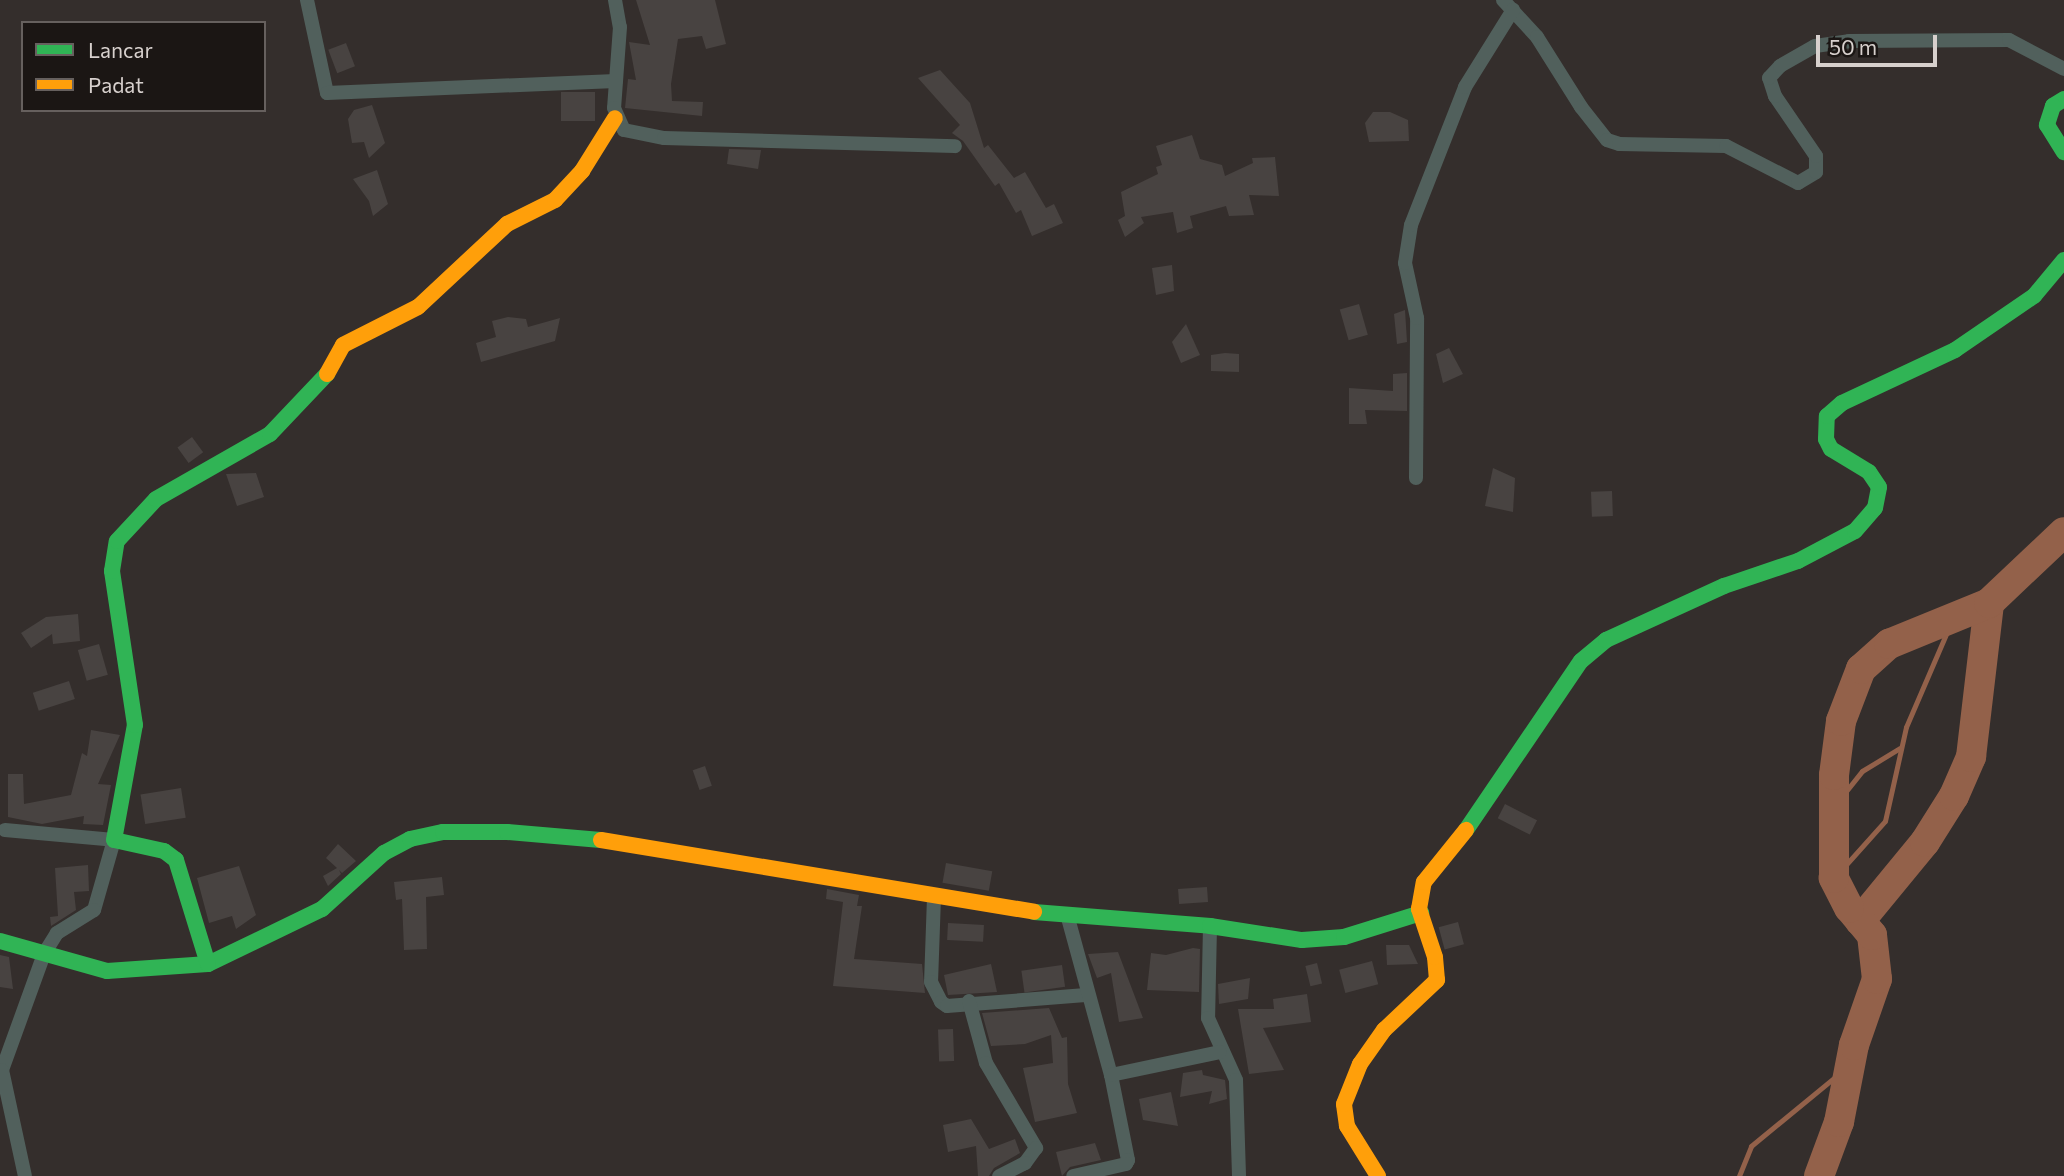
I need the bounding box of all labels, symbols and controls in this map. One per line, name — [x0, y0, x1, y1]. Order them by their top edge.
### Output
legend — [21, 21, 266, 112]
scale bar — [1819, 21, 1940, 65]
text: 50 m — [1829, 34, 1877, 59]
text: Lancar — [88, 37, 153, 62]
text: Padat — [88, 72, 144, 97]

